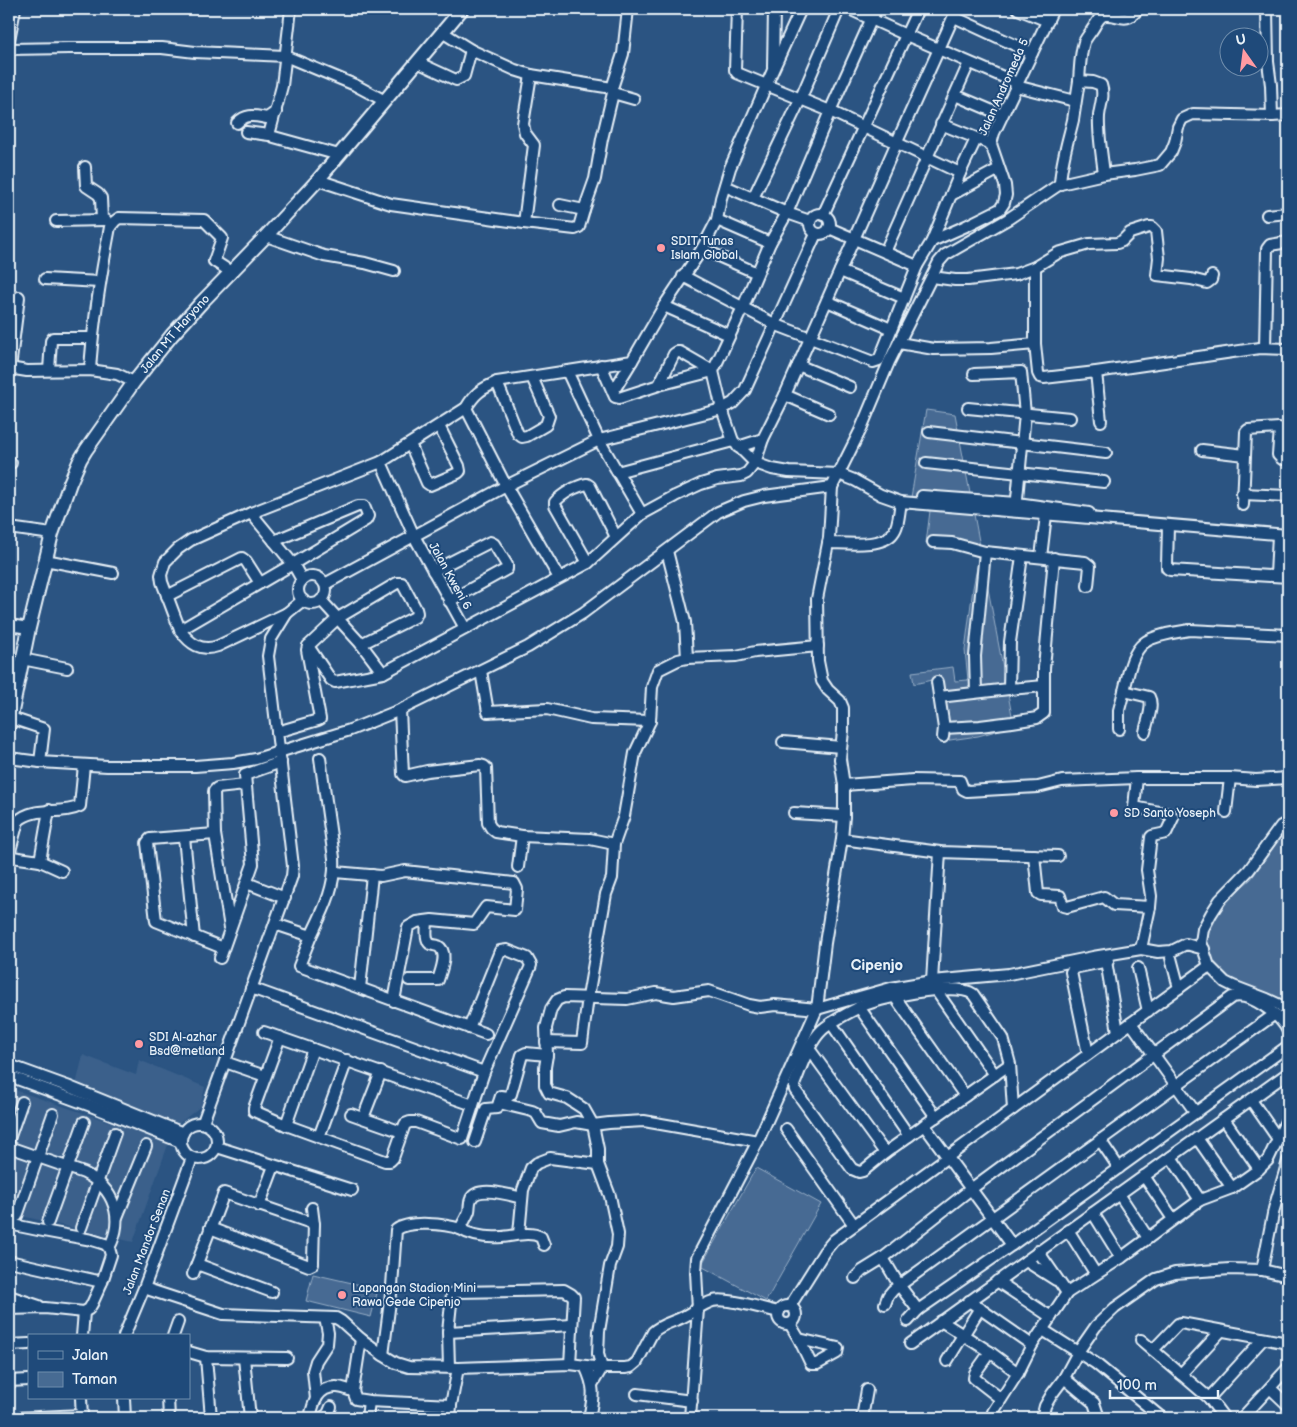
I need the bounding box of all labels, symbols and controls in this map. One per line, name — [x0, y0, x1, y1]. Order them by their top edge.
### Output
north arrow — [1220, 28, 1270, 78]
text: U — [1234, 30, 1248, 49]
street label: Jalan Andromeda 5 — [976, 36, 1032, 138]
place label: SDIT Tunas Islam Global — [671, 234, 738, 263]
marker: SDIT Tunas Islam Global — [655, 242, 667, 254]
street label: Jalan MT Haryono — [137, 291, 213, 376]
street label: Jalan Kweni 6 — [425, 540, 475, 612]
place label: SD Santo Yoseph — [1124, 806, 1216, 821]
marker: SD Santo Yoseph — [1108, 807, 1120, 819]
district label: Cipenjo — [851, 956, 904, 975]
place label: SDI Al-azhar Bsd@metland — [149, 1030, 225, 1059]
marker: SDI Al-azhar Bsd@metland — [133, 1038, 145, 1050]
street label: Jalan Mandor Senan — [120, 1187, 174, 1297]
place label: Lapangan Stadion Mini Rawa Gede Cipenjo — [352, 1281, 476, 1310]
marker: Lapangan Stadion Mini Rawa Gede Cipenjo — [336, 1289, 348, 1301]
legend — [28, 1334, 190, 1400]
text: Jalan — [72, 1346, 108, 1365]
scale bar — [1110, 1367, 1217, 1399]
text: Taman — [72, 1370, 117, 1389]
text: 100 m — [1117, 1376, 1157, 1395]

